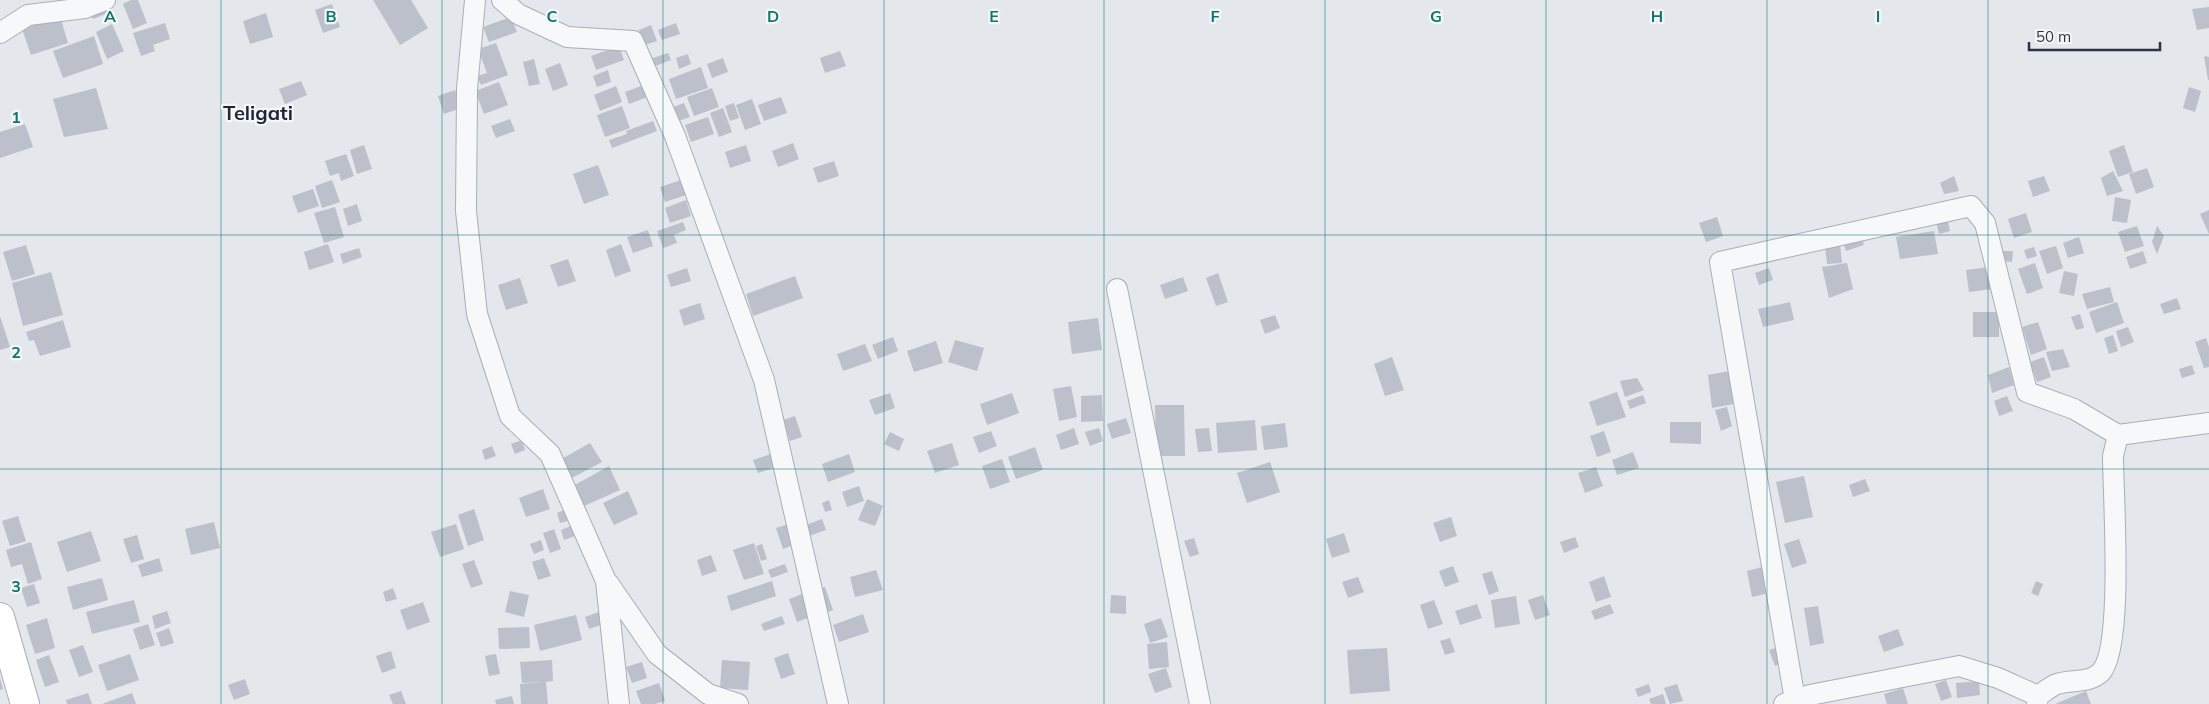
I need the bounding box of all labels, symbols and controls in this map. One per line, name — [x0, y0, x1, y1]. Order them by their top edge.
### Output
text: A — [104, 6, 116, 26]
text: B — [325, 6, 337, 26]
text: C — [547, 6, 558, 26]
text: D — [767, 6, 779, 26]
text: E — [989, 6, 999, 26]
text: F — [1210, 6, 1220, 26]
text: G — [1430, 6, 1442, 26]
text: H — [1651, 6, 1663, 26]
text: I — [1876, 6, 1880, 26]
scale bar — [2029, 20, 2160, 52]
text: 50 m — [2036, 27, 2071, 46]
district label: Teligati — [223, 100, 293, 125]
text: 1 — [11, 107, 21, 127]
text: 2 — [11, 342, 21, 362]
text: 3 — [11, 576, 21, 596]

